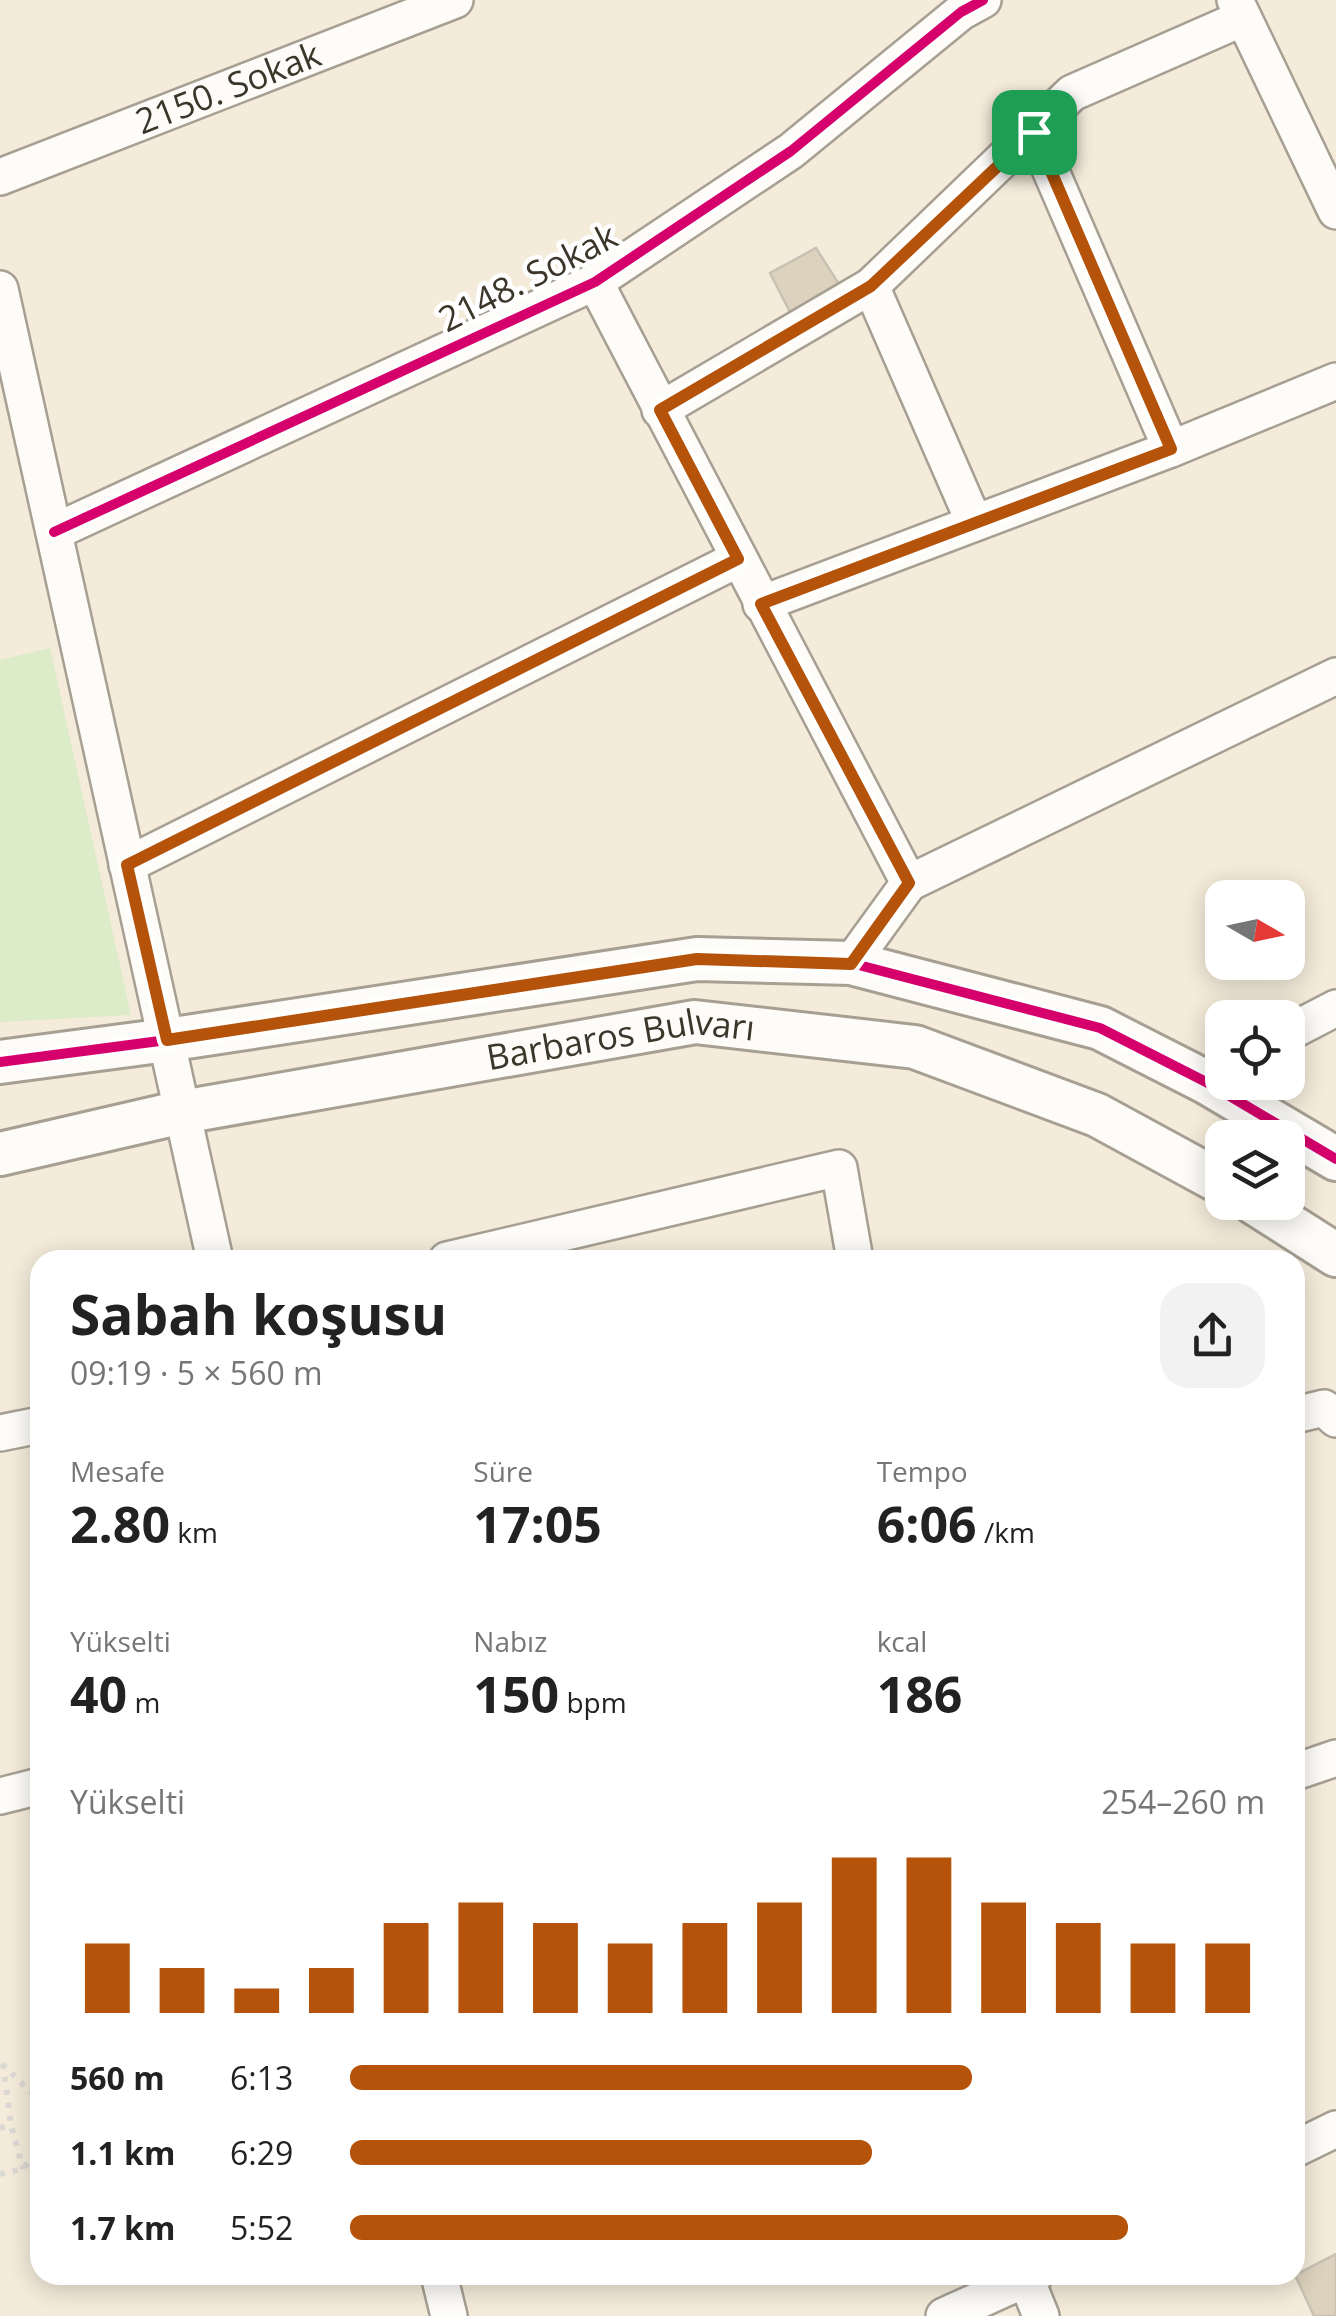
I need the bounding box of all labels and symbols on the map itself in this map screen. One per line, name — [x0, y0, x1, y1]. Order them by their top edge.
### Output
street label: 2150. Sokak — [128, 29, 328, 144]
pin — [992, 90, 1077, 175]
street label: 2148. Sokak — [430, 211, 625, 342]
north arrow — [1205, 880, 1305, 980]
street label: Barbaros Bulvarı — [483, 997, 758, 1080]

